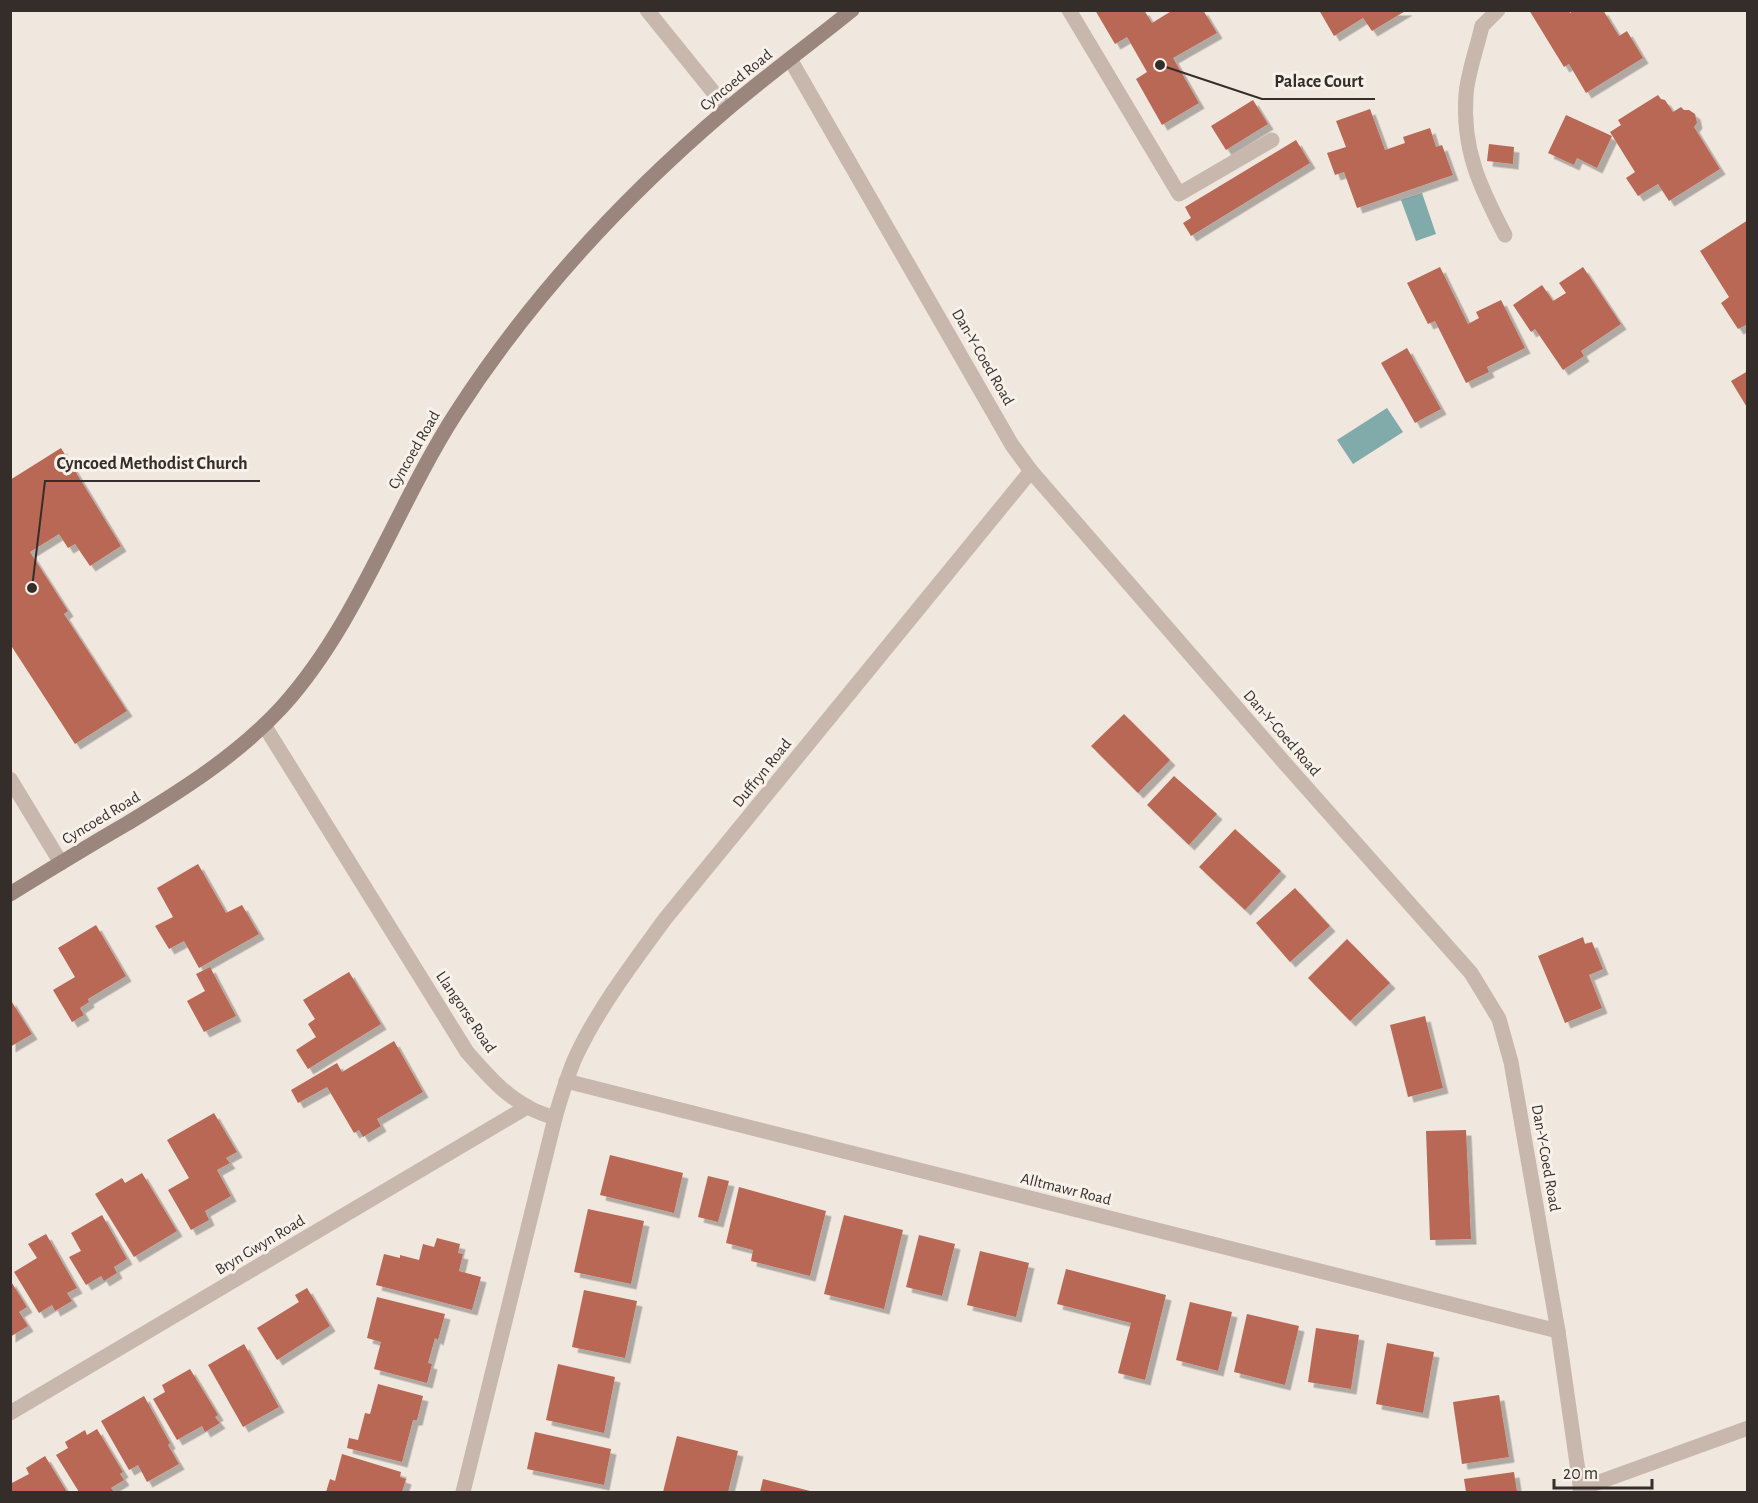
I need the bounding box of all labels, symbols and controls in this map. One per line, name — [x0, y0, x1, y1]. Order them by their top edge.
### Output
street label: Cyncoed Road — [697, 46, 776, 114]
callout: Palace Court — [1262, 63, 1375, 99]
text: Palace Court — [1274, 73, 1364, 91]
street label: Dan-Y-Coed Road — [949, 306, 1017, 408]
street label: Cyncoed Road — [385, 408, 444, 492]
callout: Cyncoed Methodist Church — [45, 445, 260, 481]
text: Cyncoed Methodist Church — [56, 455, 248, 473]
street label: Dan-Y-Coed Road — [1240, 687, 1324, 779]
street label: Duffryn Road — [730, 736, 795, 811]
street label: Cyncoed Road — [59, 789, 143, 848]
street label: Llangorse Road — [433, 968, 499, 1056]
street label: Dan-Y-Coed Road — [1529, 1103, 1563, 1213]
street label: Alltmawr Road — [1019, 1170, 1113, 1208]
street label: Bryn Gwyn Road — [213, 1212, 308, 1279]
scale bar — [1554, 1452, 1652, 1490]
text: 20 m — [1563, 1465, 1598, 1483]

